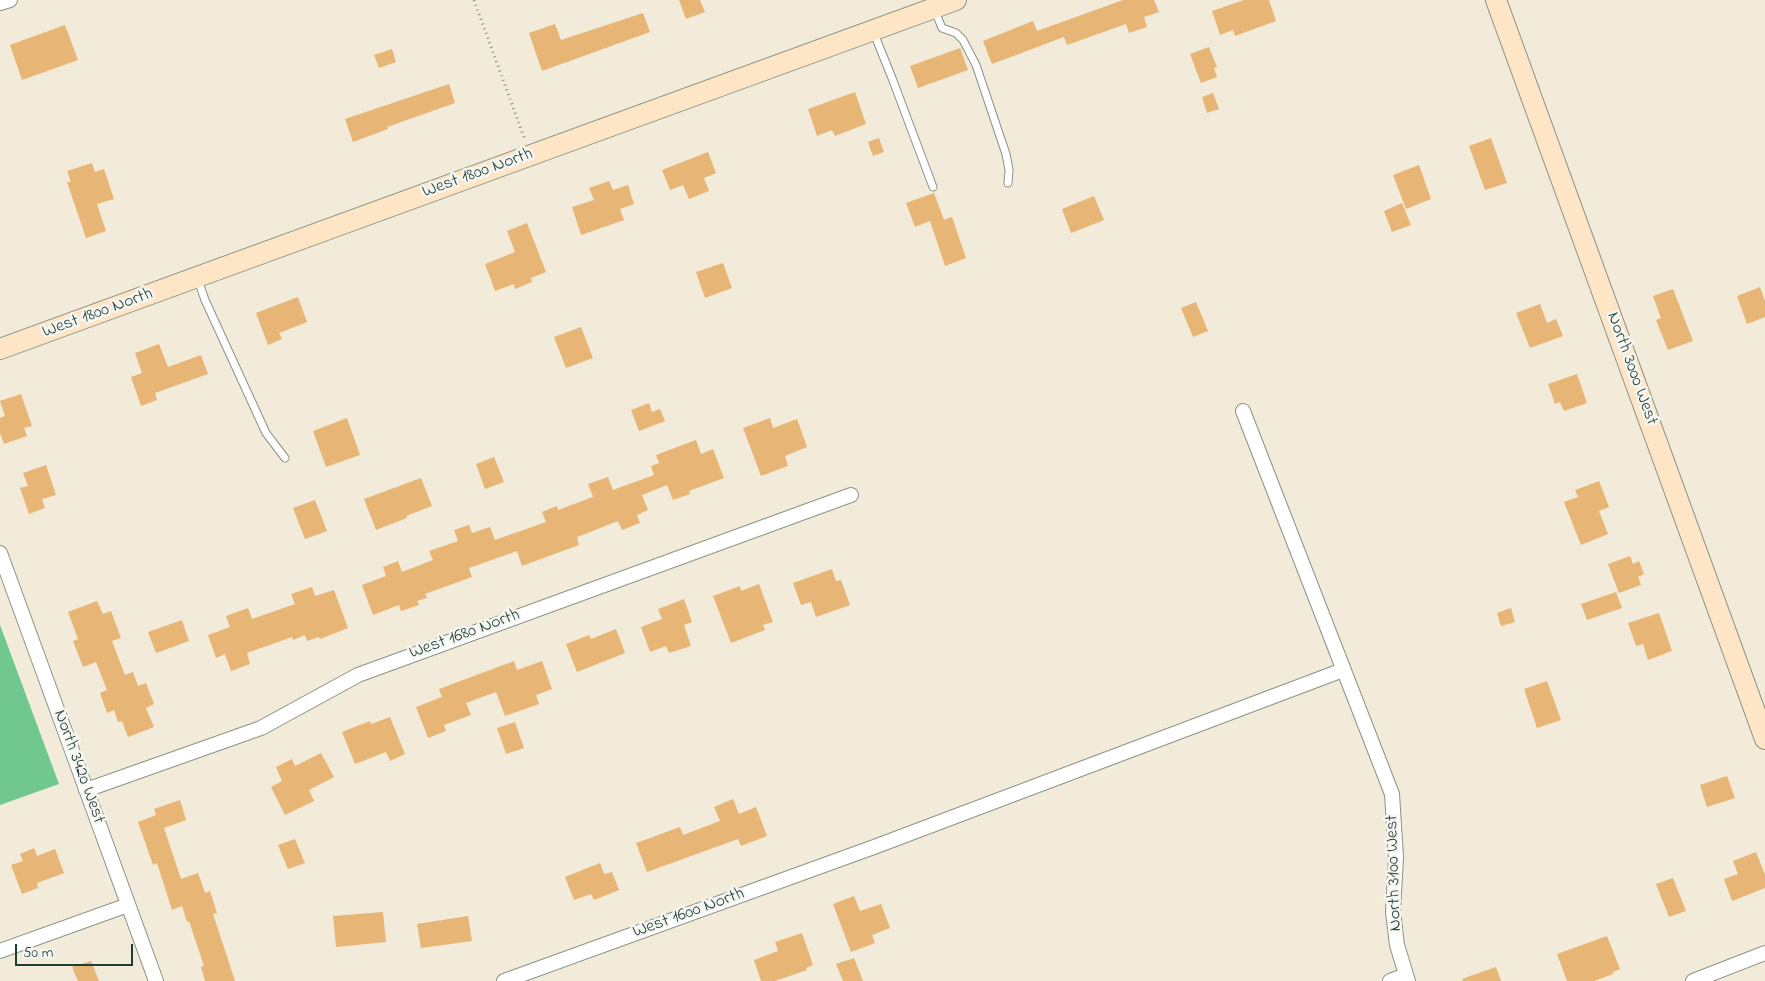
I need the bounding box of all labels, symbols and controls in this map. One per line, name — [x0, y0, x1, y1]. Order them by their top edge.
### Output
street label: West 1800 North — [420, 144, 536, 204]
street label: West 1800 North — [40, 284, 156, 344]
street label: North 3000 West — [1601, 310, 1661, 428]
street label: West 1680 North — [407, 605, 523, 665]
street label: North 3420 West — [47, 707, 109, 827]
street label: North 3100 West — [1382, 814, 1408, 932]
street label: West 1600 North — [630, 884, 748, 944]
scale bar — [18, 934, 135, 966]
text: 50 m — [23, 942, 53, 964]

